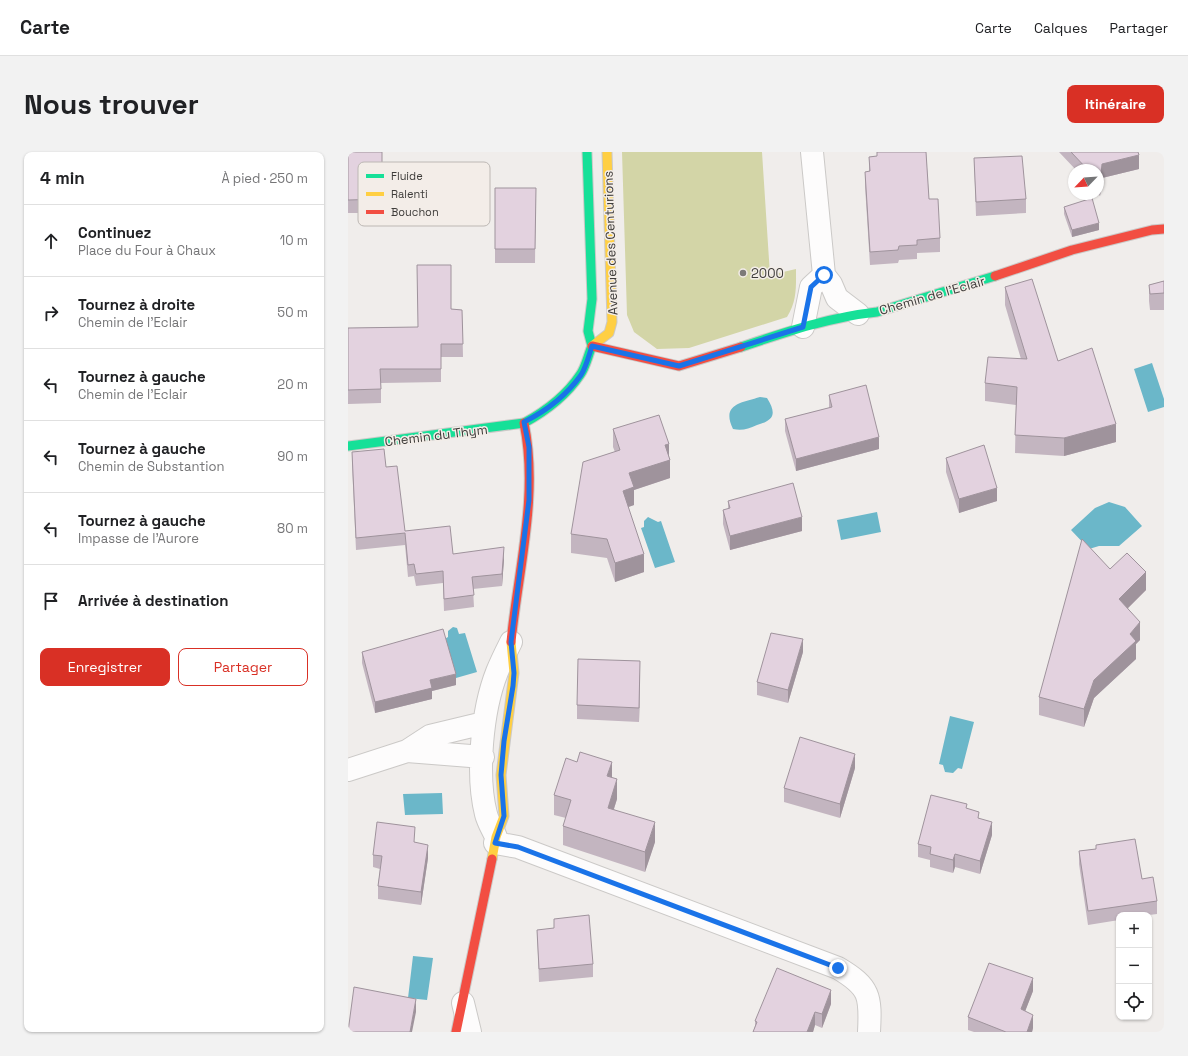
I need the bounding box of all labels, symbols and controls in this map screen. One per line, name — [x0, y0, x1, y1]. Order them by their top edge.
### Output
text: Carte — [20, 15, 70, 40]
text: Carte — [975, 19, 1012, 37]
text: Calques — [1034, 19, 1088, 37]
text: Partager — [1110, 19, 1168, 37]
button: Itinéraire — [1067, 85, 1164, 123]
text: Nous trouver — [24, 86, 199, 122]
legend — [358, 162, 490, 226]
north arrow — [1068, 164, 1104, 200]
text: 4 min — [40, 167, 85, 189]
text: Fluide — [391, 169, 423, 183]
text: À pied · 250 m — [221, 170, 308, 187]
street label: Avenue des Centurions — [599, 170, 622, 315]
text: Ralenti — [391, 187, 428, 201]
text: Bouchon — [391, 205, 439, 219]
text: Continuez — [78, 223, 151, 242]
icon: ahead — [40, 230, 62, 252]
text: 10 m — [280, 232, 308, 249]
text: Place du Four à Chaux — [78, 242, 216, 259]
place label: 2000 — [751, 265, 784, 282]
route start — [815, 266, 833, 284]
marker: 2000 — [738, 268, 748, 278]
street label: Chemin de l'Eclair — [877, 272, 987, 319]
text: Tournez à droite — [78, 295, 195, 314]
icon: right — [40, 302, 62, 324]
text: 50 m — [277, 304, 308, 321]
text: Chemin de l'Eclair — [78, 314, 187, 331]
text: Tournez à gauche — [78, 367, 206, 386]
icon: left — [40, 374, 62, 396]
text: 20 m — [277, 376, 308, 393]
text: Chemin de l'Eclair — [78, 386, 187, 403]
street label: Chemin du Thym — [384, 421, 489, 450]
text: Tournez à gauche — [78, 439, 206, 458]
icon: left — [40, 446, 62, 468]
text: 90 m — [277, 448, 308, 465]
text: Chemin de Substantion — [78, 458, 224, 475]
text: Tournez à gauche — [78, 511, 206, 530]
icon: left — [40, 518, 62, 540]
text: 80 m — [277, 520, 308, 537]
text: Impasse de l'Aurore — [78, 530, 199, 547]
icon: arrive — [40, 590, 62, 612]
text: Arrivée à destination — [78, 591, 228, 610]
button: Enregistrer — [40, 648, 170, 686]
button: Partager — [178, 648, 308, 686]
map controls — [1116, 912, 1152, 1020]
button: + — [1116, 912, 1152, 948]
button: − — [1116, 948, 1152, 984]
route end — [829, 959, 847, 977]
button: locate — [1116, 984, 1152, 1020]

